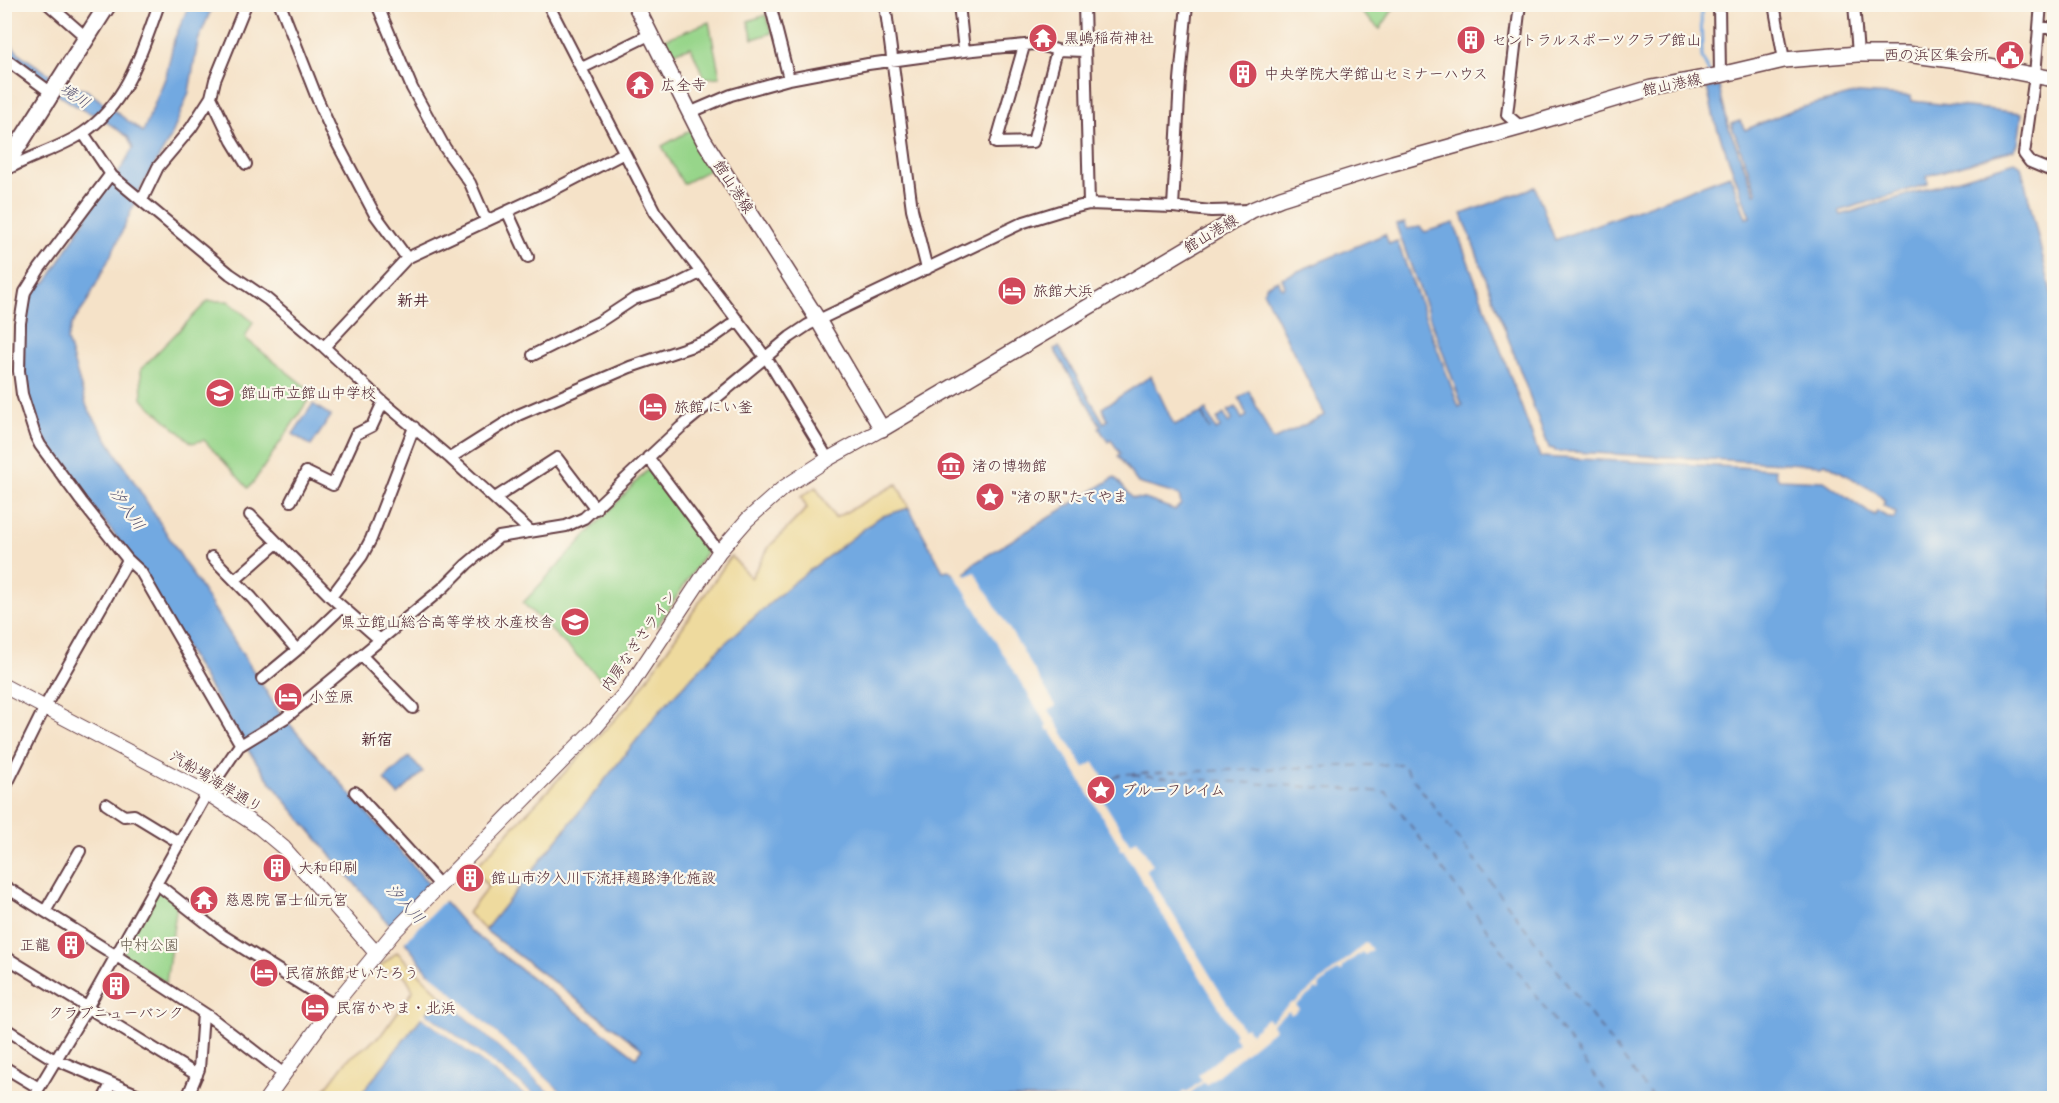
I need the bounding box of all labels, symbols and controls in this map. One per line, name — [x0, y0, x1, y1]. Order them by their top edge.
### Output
temple icon: 黒嶋稲荷神社 — [1027, 22, 1059, 54]
building icon: セントラルスポーツクラブ館山 — [1455, 24, 1487, 56]
place label: 黒嶋稲荷神社 — [1064, 29, 1154, 48]
place label: セントラルスポーツクラブ館山 — [1492, 31, 1701, 50]
public building icon: 西の浜区集会所 — [1994, 39, 2026, 71]
place label: 西の浜区集会所 — [1884, 46, 1989, 65]
building icon: 中央学院大学館山セミナーハウス — [1227, 58, 1259, 90]
place label: 中央学院大学館山セミナーハウス — [1264, 65, 1488, 84]
temple icon: 広全寺 — [624, 69, 656, 101]
street label: 館山港線 — [1641, 69, 1703, 101]
place label: 広全寺 — [661, 76, 706, 95]
water label: 境川 — [56, 79, 94, 113]
street label: 館山港線 — [709, 157, 757, 217]
street label: 館山港線 — [1180, 210, 1242, 258]
hotel icon: 旅館大浜 — [996, 275, 1028, 307]
place label: 旅館大浜 — [1033, 282, 1093, 301]
district label: 新井 — [397, 291, 429, 311]
school or university icon: 館山市立館山中学校 — [204, 377, 236, 409]
place label: 館山市立館山中学校 — [241, 384, 376, 403]
hotel icon: 旅館 にい釜 — [637, 391, 669, 423]
place label: 旅館 にい釜 — [674, 398, 753, 417]
museum icon: 渚の博物館 — [935, 450, 967, 482]
place label: 渚の博物館 — [972, 457, 1047, 476]
place icon: "渚の駅"たてやま — [974, 481, 1006, 513]
water label: 汐入川 — [105, 484, 149, 534]
place label: "渚の駅"たてやま — [1011, 488, 1128, 507]
street label: 内房なぎさライン — [597, 587, 681, 695]
school or university icon: 県立館山総合高等学校 水産校舎 — [559, 606, 591, 638]
place label: 県立館山総合高等学校 水産校舎 — [341, 613, 554, 632]
hotel icon: 小笠原 — [272, 681, 304, 713]
place label: 小笠原 — [309, 688, 354, 707]
district label: 新宿 — [361, 730, 393, 750]
street label: 汽船場海岸通り — [166, 747, 266, 817]
place icon: ブルーフレイム — [1085, 774, 1117, 806]
place label: ブルーフレイム — [1122, 781, 1225, 800]
building icon: 大和印刷 — [261, 852, 293, 884]
place label: 大和印刷 — [298, 859, 358, 878]
building icon: 館山市汐入川下流拝趨路浄化施設 — [454, 862, 486, 894]
place label: 館山市汐入川下流拝趨路浄化施設 — [491, 869, 716, 888]
water label: 汐入川 — [381, 880, 429, 928]
temple icon: 慈恩院 冨士仙元宮 — [188, 884, 220, 916]
place label: 慈恩院 冨士仙元宮 — [225, 891, 348, 910]
building icon: 正龍 — [55, 929, 87, 961]
place label: 正龍 — [20, 936, 50, 955]
park label: 中村公園 — [119, 936, 179, 955]
hotel icon: 民宿旅館せいたろう — [248, 957, 280, 989]
place label: 民宿旅館せいたろう — [285, 964, 419, 983]
building icon: クラブニューバンク — [100, 970, 132, 1002]
hotel icon: 民宿かやま・北浜 — [299, 992, 331, 1024]
place label: 民宿かやま・北浜 — [336, 999, 456, 1018]
place label: クラブニューバンク — [48, 1004, 184, 1023]

